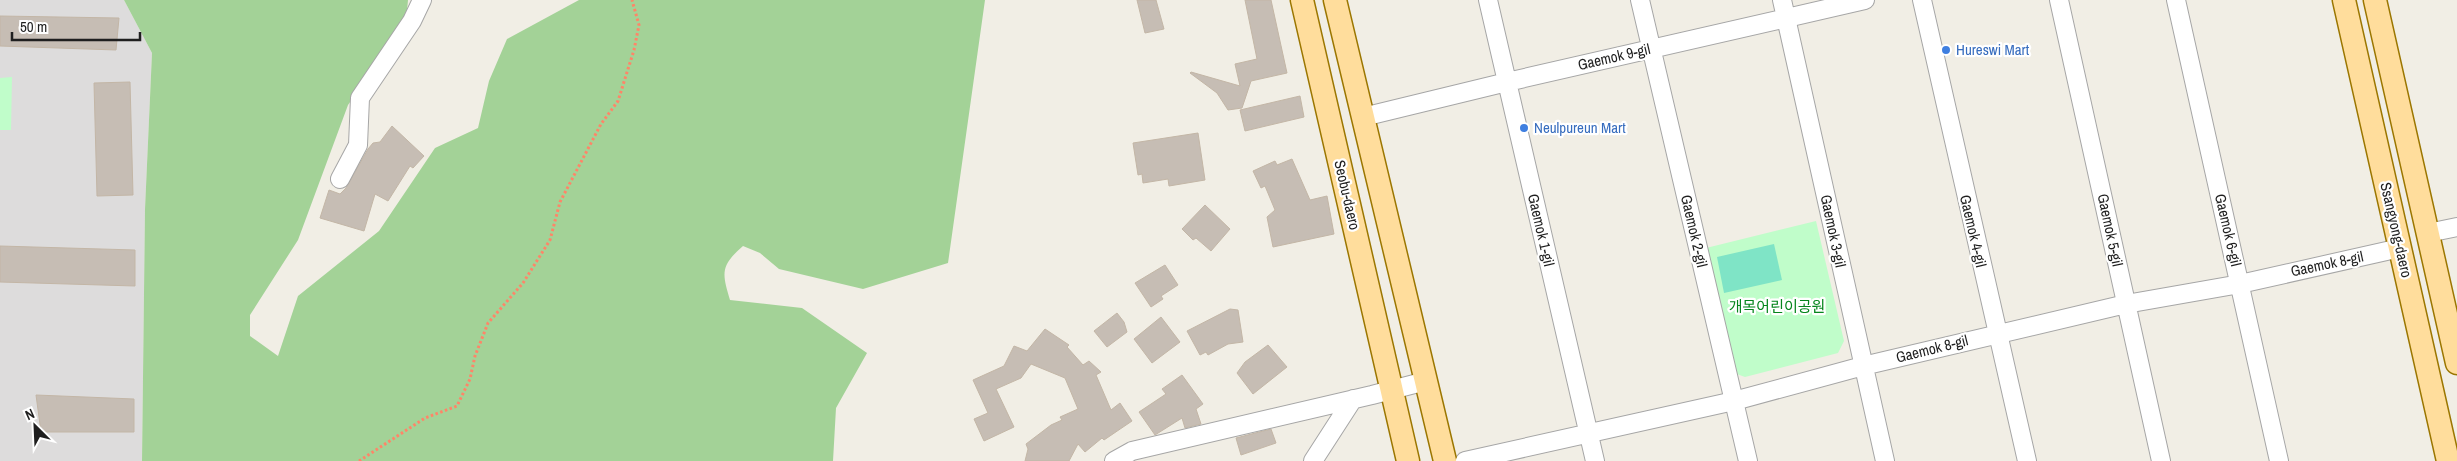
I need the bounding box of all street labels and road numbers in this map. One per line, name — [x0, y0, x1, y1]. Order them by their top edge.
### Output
street label: Gaemok 9-gil — [1576, 38, 1652, 75]
street label: Seobu-daero — [1329, 158, 1366, 232]
street label: Ssangyong-daero — [2375, 180, 2418, 280]
street label: Gaemok 1-gil — [1523, 192, 1560, 268]
street label: Gaemok 5-gil — [2093, 192, 2128, 268]
street label: Gaemok 6-gil — [2210, 192, 2247, 268]
street label: Gaemok 2-gil — [1676, 193, 1713, 269]
street label: Gaemok 3-gil — [1816, 193, 1851, 269]
street label: Gaemok 4-gil — [1955, 193, 1992, 269]
street label: Gaemok 8-gil — [2289, 246, 2365, 281]
street label: Gaemok 8-gil — [1894, 329, 1970, 368]

